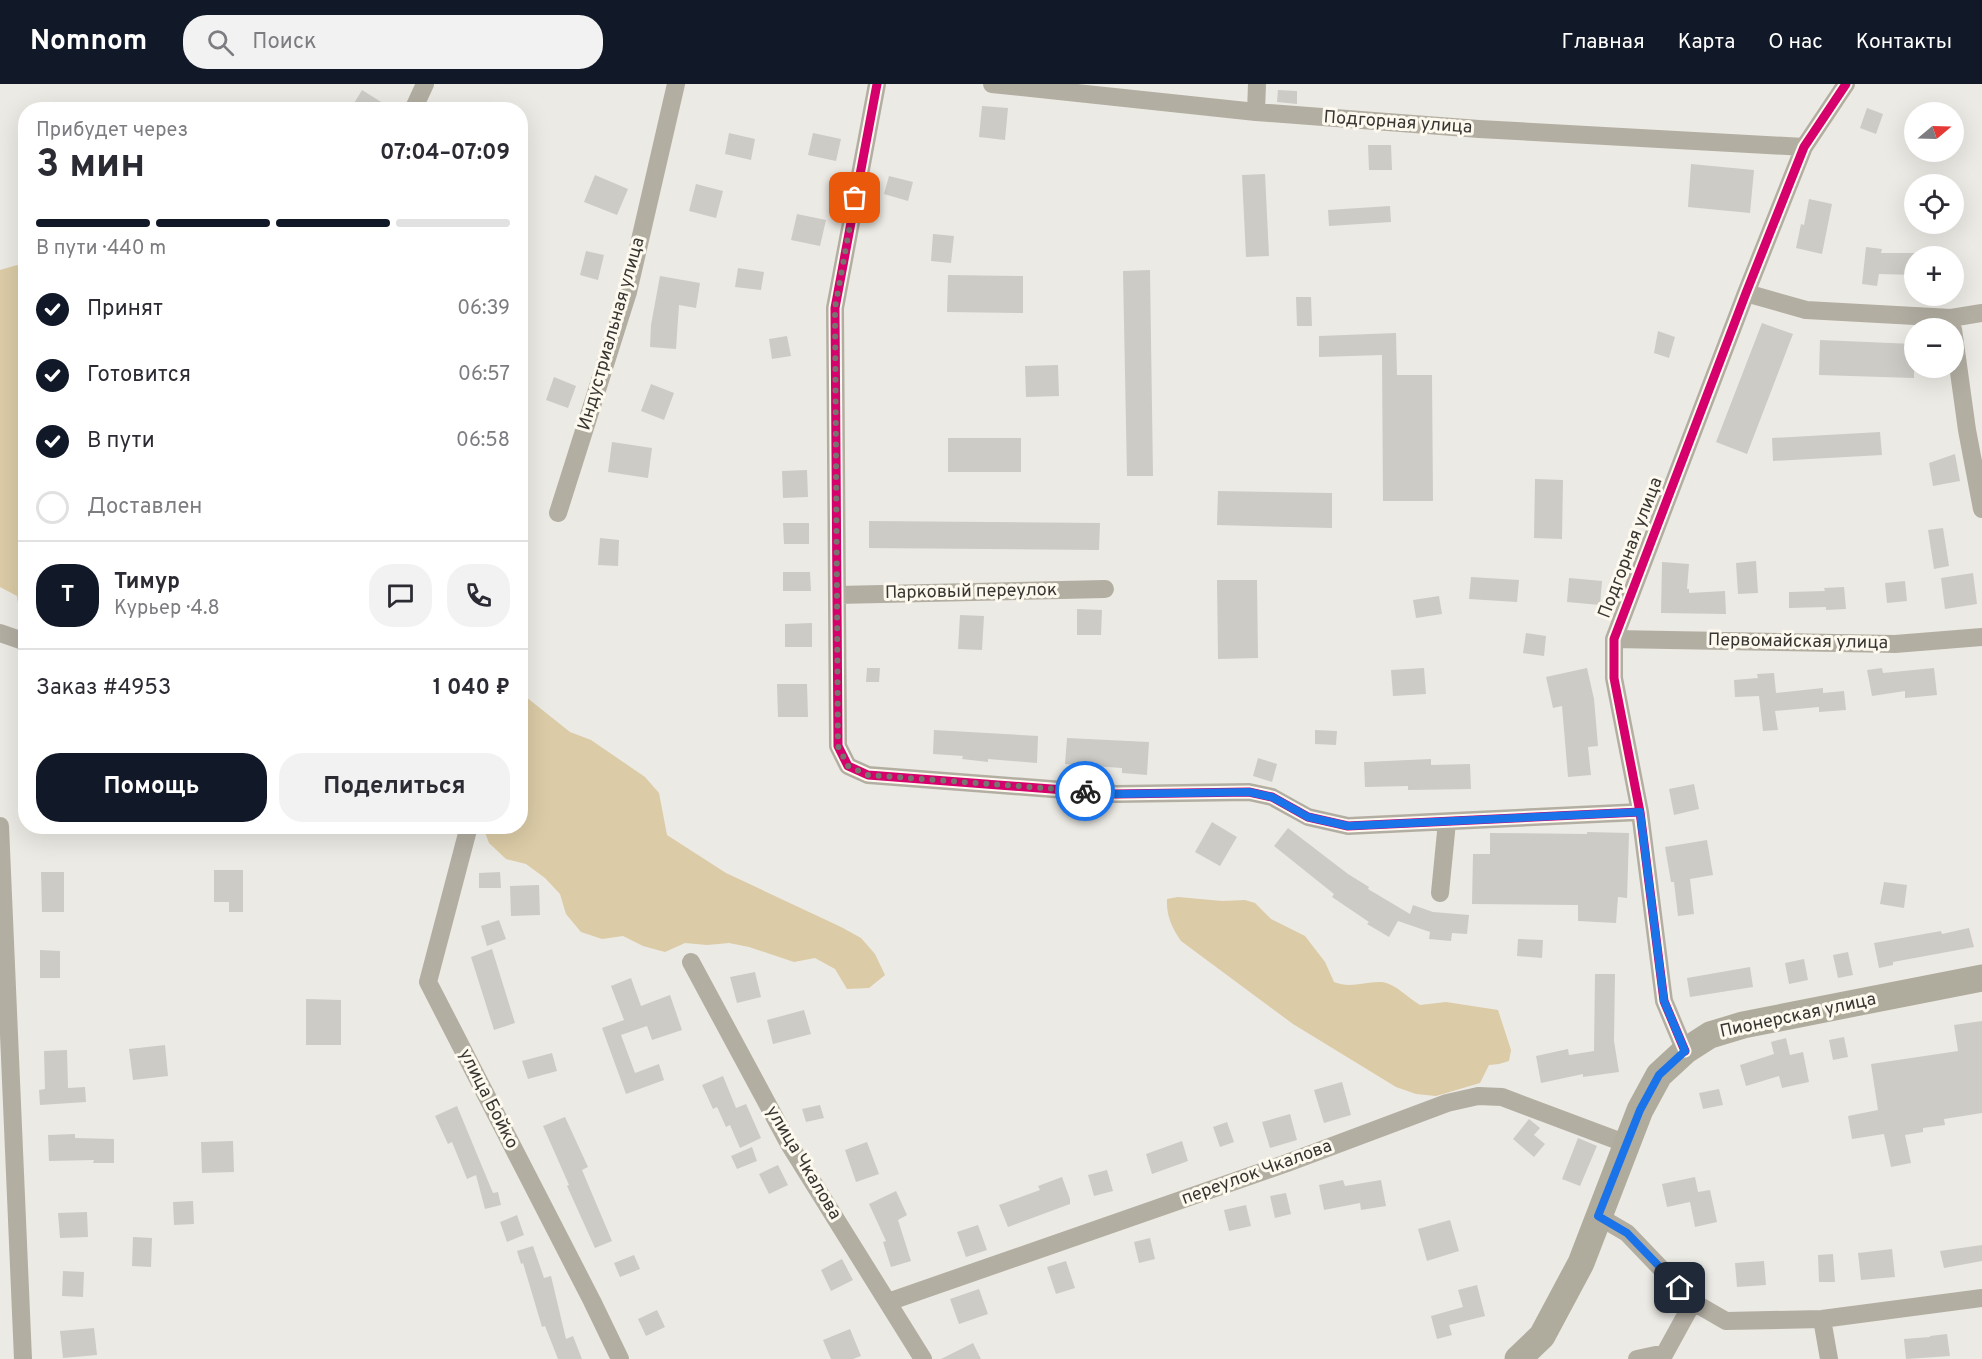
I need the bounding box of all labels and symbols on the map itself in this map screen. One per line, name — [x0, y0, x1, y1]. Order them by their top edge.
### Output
north arrow — [1904, 102, 1964, 162]
street label: Подгорная улица — [1323, 106, 1473, 140]
pin — [829, 172, 880, 223]
street label: Индустриальная улица — [573, 235, 651, 433]
street label: Подгорная улица — [1594, 474, 1668, 622]
street label: Парковый переулок — [885, 579, 1057, 605]
street label: Первомайская улица — [1708, 629, 1888, 655]
courier — [1055, 761, 1115, 821]
street label: Пионерская улица — [1718, 988, 1878, 1044]
street label: улица Бойко — [453, 1045, 523, 1153]
street label: улица Чкалова — [760, 1102, 846, 1224]
street label: переулок Чкалова — [1179, 1135, 1335, 1211]
pin — [1654, 1262, 1705, 1313]

